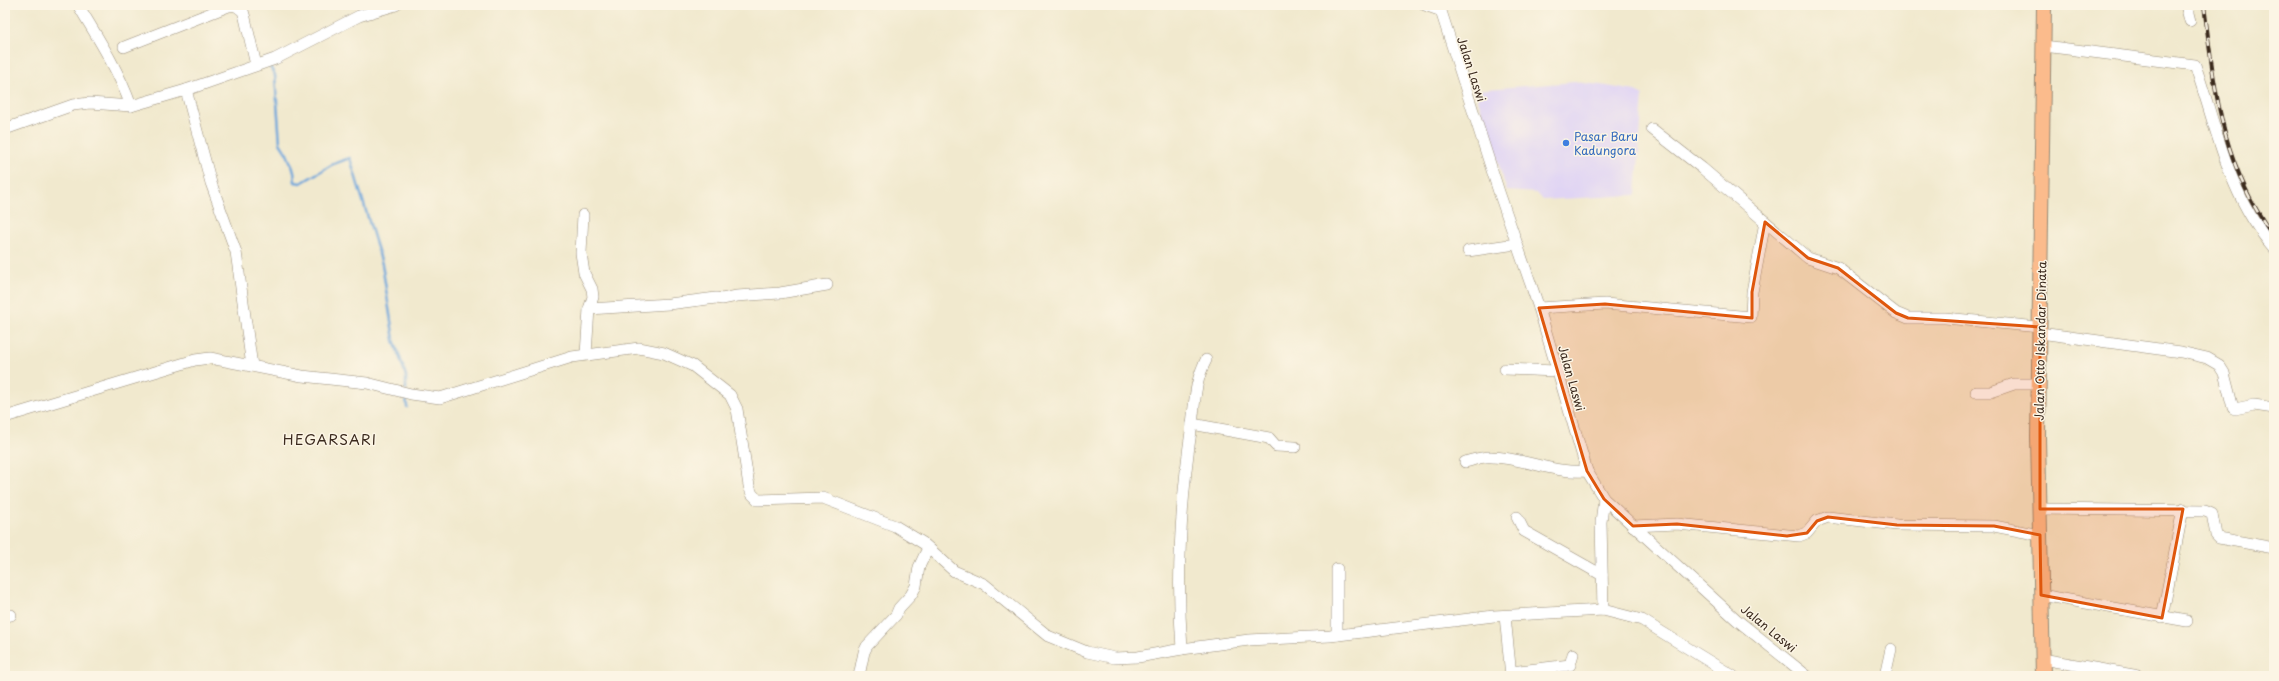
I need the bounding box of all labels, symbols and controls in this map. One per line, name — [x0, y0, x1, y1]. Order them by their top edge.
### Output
street label: Jalan Laswi — [1453, 34, 1491, 104]
place label: Pasar Baru Kadungora — [1574, 127, 1638, 159]
marker: Pasar Baru Kadungora — [1561, 138, 1571, 148]
street label: Jalan Otto Iskandar Dinata — [2030, 261, 2050, 421]
street label: Jalan Laswi — [1554, 343, 1590, 413]
district label: HEGARSARI — [283, 429, 377, 450]
street label: Jalan Laswi — [1737, 600, 1801, 656]

